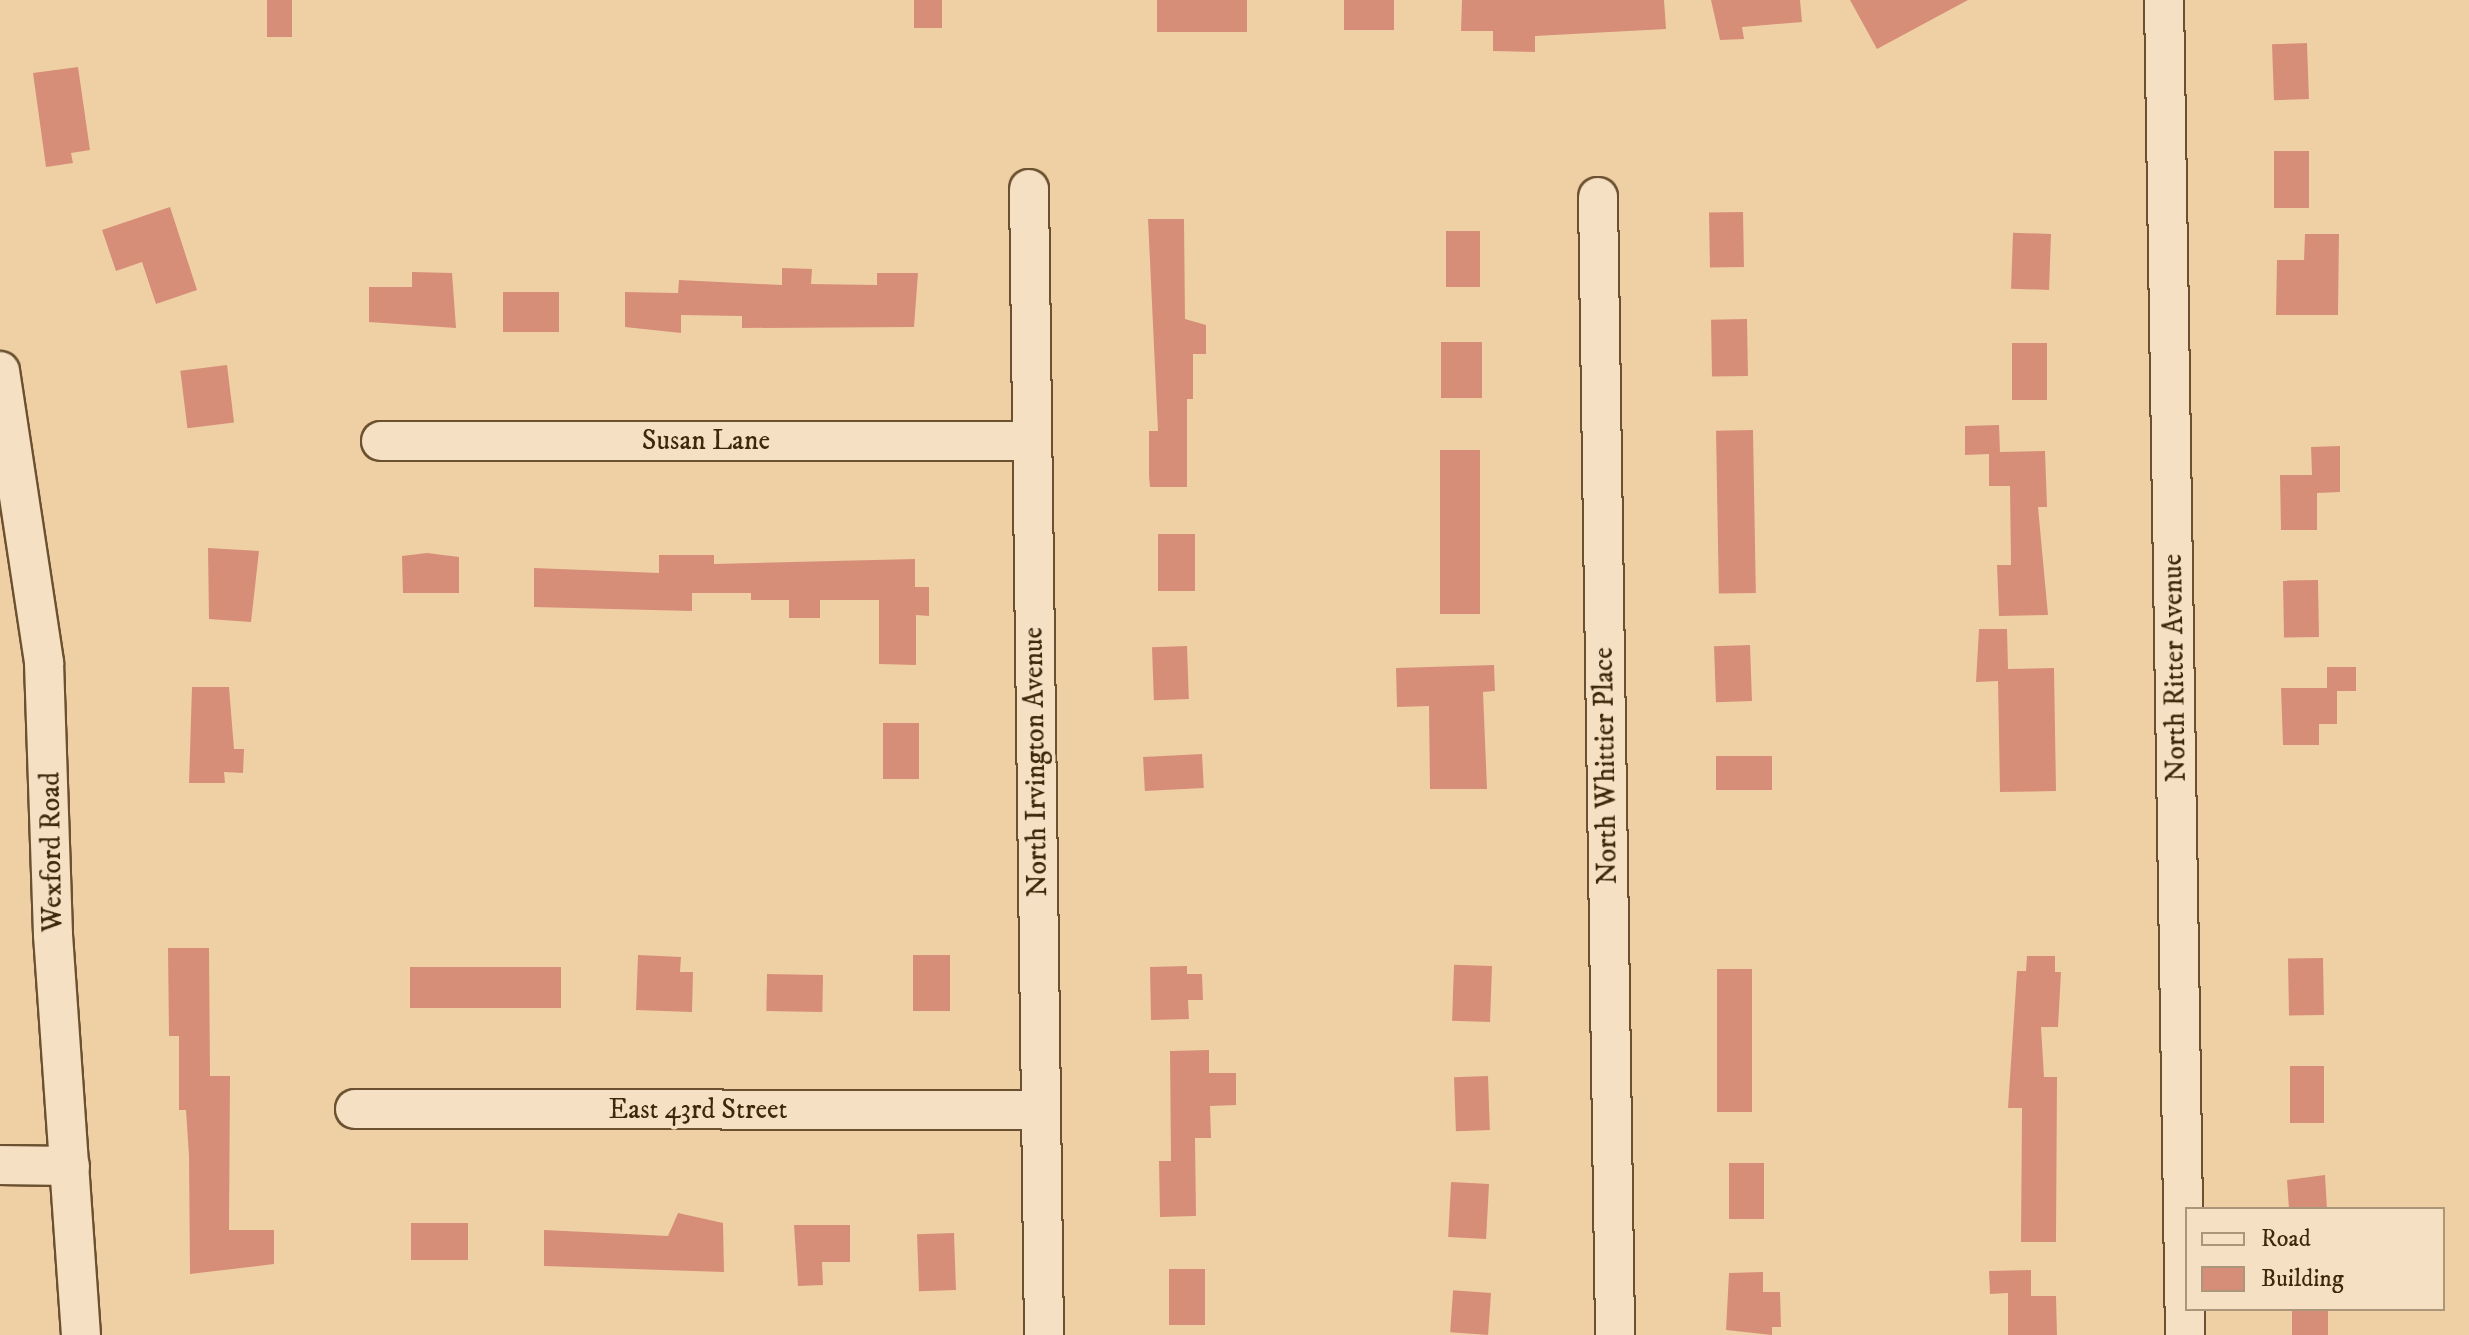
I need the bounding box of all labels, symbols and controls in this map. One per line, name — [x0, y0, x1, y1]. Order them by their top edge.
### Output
street label: Susan Lane — [642, 424, 770, 458]
street label: North Ritter Avenue — [2156, 554, 2194, 782]
street label: North Irvington Avenue — [1017, 627, 1055, 897]
street label: North Whittier Place — [1587, 647, 1625, 885]
street label: Wexford Road — [34, 772, 70, 932]
street label: East 43rd Street — [608, 1093, 788, 1127]
legend — [2185, 1207, 2445, 1311]
text: Road — [2261, 1224, 2311, 1254]
text: Building — [2261, 1264, 2344, 1294]

